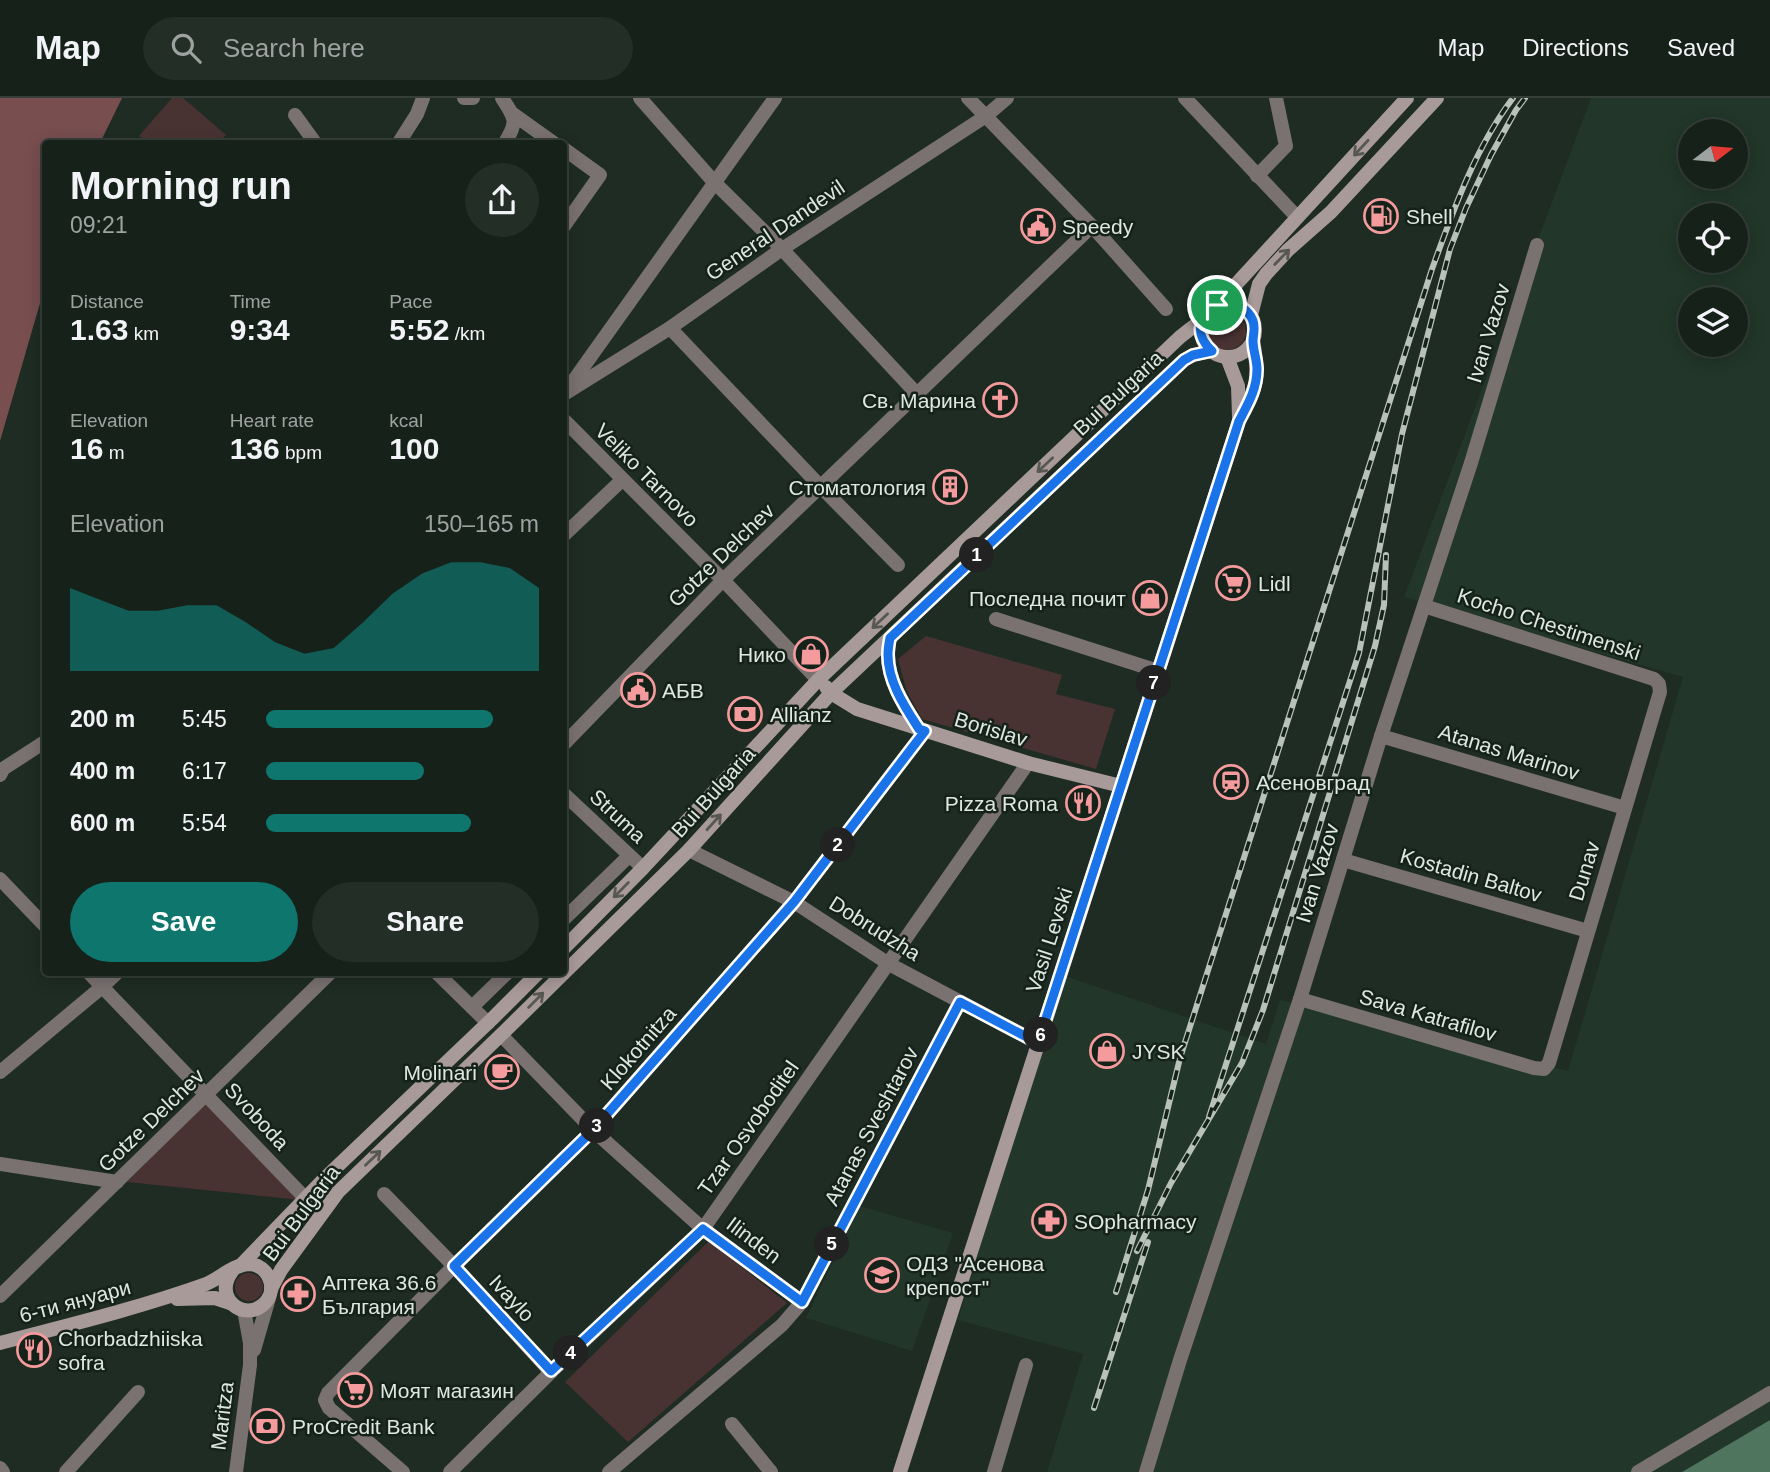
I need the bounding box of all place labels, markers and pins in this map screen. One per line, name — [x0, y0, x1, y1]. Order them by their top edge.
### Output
fuel station icon: Shell — [1362, 197, 1400, 235]
place label: Shell — [1406, 205, 1453, 228]
public building icon: Speedy — [1019, 207, 1057, 245]
place label: Speedy — [1062, 215, 1134, 238]
pin — [1187, 275, 1247, 335]
church icon: Св. Марина — [981, 381, 1019, 419]
place label: Св. Марина — [862, 389, 976, 412]
building icon: Стоматология — [931, 468, 969, 506]
place label: Стоматология — [789, 476, 926, 499]
pin: 1 — [960, 538, 995, 573]
supermarket icon: Lidl — [1214, 564, 1252, 602]
place label: Lidl — [1258, 572, 1291, 595]
shop icon: Последна почит — [1131, 579, 1169, 617]
place label: Последна почит — [969, 587, 1126, 610]
shop icon: Нико — [792, 635, 830, 673]
place label: Нико — [738, 643, 786, 666]
pin: 7 — [1136, 666, 1172, 700]
public building icon: АБВ — [619, 671, 657, 709]
place label: АБВ — [662, 679, 704, 702]
bank icon: Allianz — [726, 695, 764, 733]
place label: Allianz — [770, 703, 832, 726]
station icon: Асеновград — [1212, 763, 1250, 801]
place label: Асеновград — [1256, 771, 1370, 794]
restaurant icon: Pizza Roma — [1064, 784, 1102, 822]
place label: Pizza Roma — [945, 792, 1058, 815]
pin: 2 — [820, 828, 856, 862]
pin: 6 — [1024, 1018, 1058, 1052]
shop icon: JYSK — [1088, 1032, 1126, 1070]
place label: JYSK — [1132, 1040, 1185, 1063]
cafe icon: Molinari — [483, 1053, 521, 1091]
place label: Molinari — [403, 1061, 477, 1084]
pin: 3 — [580, 1108, 614, 1144]
pharmacy icon: SOpharmacy — [1030, 1202, 1068, 1240]
place label: SOpharmacy — [1074, 1210, 1197, 1233]
pin: 5 — [814, 1226, 850, 1262]
place label: ОДЗ "Асенова крепост" — [906, 1252, 1044, 1299]
school or university icon: ОДЗ "Асенова крепост" — [863, 1256, 901, 1294]
place label: Аптека 36.6 България — [322, 1271, 436, 1318]
pharmacy icon: Аптека 36.6 България — [279, 1275, 317, 1313]
place label: Chorbadzhiiska sofra — [58, 1327, 203, 1374]
restaurant icon: Chorbadzhiiska sofra — [15, 1331, 53, 1369]
pin: 4 — [554, 1336, 588, 1370]
supermarket icon: Моят магазин — [336, 1371, 374, 1409]
place label: Моят магазин — [380, 1379, 514, 1402]
bank icon: ProCredit Bank — [248, 1407, 286, 1445]
place label: ProCredit Bank — [292, 1415, 435, 1438]

